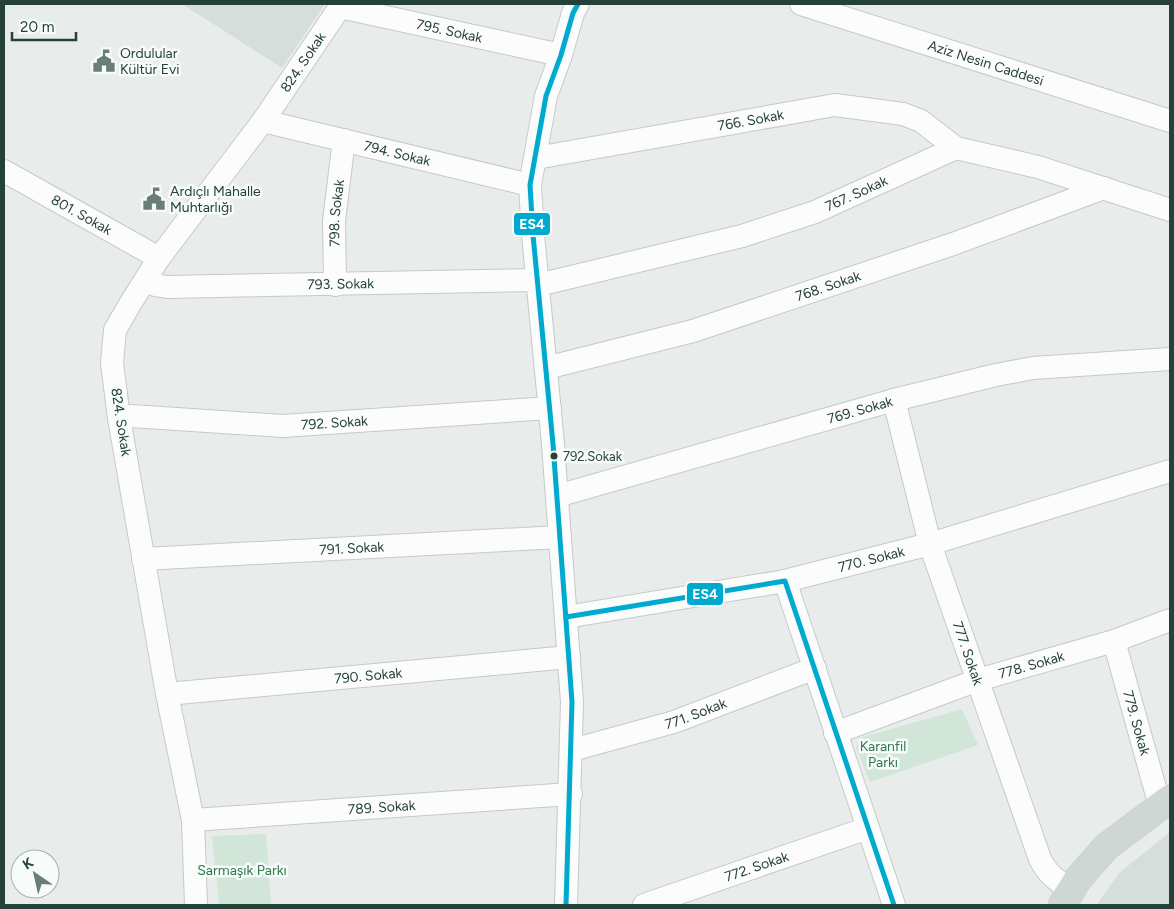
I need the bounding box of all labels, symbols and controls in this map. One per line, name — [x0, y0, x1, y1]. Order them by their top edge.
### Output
scale bar — [12, 10, 76, 42]
street label: 795. Sokak — [415, 15, 484, 46]
text: 20 m — [20, 18, 54, 36]
street label: 824. Sokak — [277, 29, 329, 95]
street label: Aziz Nesin Caddesi — [926, 36, 1046, 89]
place label: Ordulular Kültür Evi — [120, 45, 180, 78]
public building icon: Ordulular Kültür Evi — [91, 48, 117, 74]
street label: 766. Sokak — [716, 106, 785, 134]
street label: 794. Sokak — [362, 137, 432, 169]
street label: 767. Sokak — [822, 172, 890, 215]
street label: 798. Sokak — [325, 178, 348, 247]
place label: Ardıçlı Mahalle Muhtarlığı — [170, 183, 261, 216]
public building icon: Ardıçlı Mahalle Muhtarlığı — [141, 186, 167, 212]
street label: 801. Sokak — [48, 191, 115, 238]
line badge: ES4 — [513, 212, 551, 236]
text: ES4 — [519, 216, 545, 233]
street label: 768. Sokak — [793, 267, 863, 305]
street label: 793. Sokak — [307, 275, 374, 293]
street label: 824. Sokak — [107, 387, 135, 457]
street label: 769. Sokak — [825, 392, 895, 427]
street label: 792. Sokak — [300, 412, 369, 433]
place label: 792.Sokak — [563, 449, 623, 464]
marker: 792.Sokak — [549, 451, 559, 461]
street label: 791. Sokak — [319, 538, 385, 558]
street label: 770. Sokak — [836, 542, 906, 576]
line badge: ES4 — [686, 582, 724, 606]
text: ES4 — [692, 586, 718, 603]
street label: 777. Sokak — [949, 619, 987, 687]
street label: 778. Sokak — [997, 647, 1066, 682]
street label: 790. Sokak — [333, 664, 403, 687]
street label: 779. Sokak — [1120, 688, 1154, 757]
street label: 771. Sokak — [663, 694, 729, 733]
park label: Karanfil Parkı — [860, 738, 906, 771]
street label: 789. Sokak — [347, 796, 416, 818]
street label: 772. Sokak — [722, 847, 791, 885]
north arrow — [10, 849, 60, 899]
text: K — [19, 854, 37, 873]
park label: Sarmaşık Parkı — [197, 862, 287, 879]

